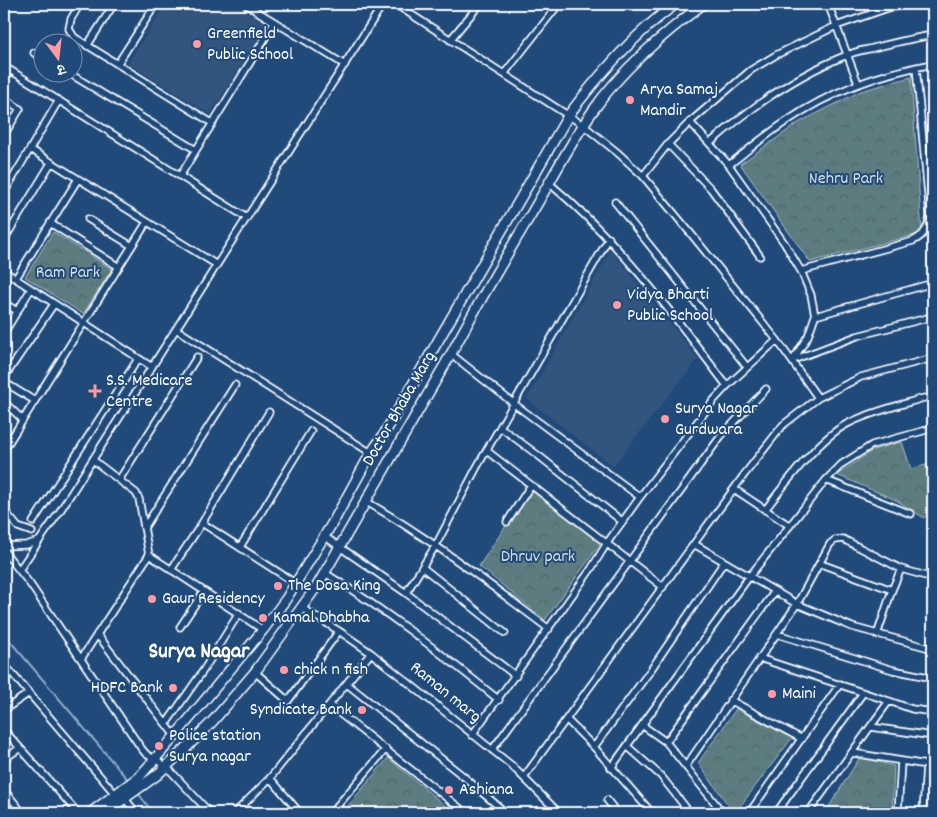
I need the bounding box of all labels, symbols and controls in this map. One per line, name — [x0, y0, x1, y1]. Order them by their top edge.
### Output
place label: Greenfield Public School — [207, 22, 294, 68]
north arrow — [32, 32, 82, 82]
marker: Greenfield Public School — [191, 38, 203, 50]
text: उ — [53, 58, 68, 80]
place label: Arya Samaj Mandir — [640, 78, 718, 124]
marker: Arya Samaj Mandir — [624, 94, 636, 106]
park label: Nehru Park — [809, 167, 883, 192]
park label: Ram Park — [36, 261, 100, 286]
place label: Vidya Bharti Public School — [627, 283, 714, 329]
marker: Vidya Bharti Public School — [611, 299, 623, 311]
street label: Doctor Bhaba Marg — [357, 347, 443, 471]
place label: S.S. Medicare Centre — [106, 369, 193, 415]
marker: S.S. Medicare Centre — [88, 384, 102, 398]
place label: Surya Nagar Gurdwara — [675, 397, 758, 443]
marker: Surya Nagar Gurdwara — [659, 413, 671, 425]
park label: Dhruv park — [501, 545, 575, 570]
place label: The Dosa King — [288, 574, 381, 599]
marker: The Dosa King — [272, 580, 284, 592]
place label: Gaur Residency — [162, 587, 266, 612]
marker: Gaur Residency — [146, 593, 158, 605]
place label: Kamal Dhabha — [273, 606, 370, 631]
marker: Kamal Dhabha — [257, 612, 269, 624]
district label: Surya Nagar — [149, 637, 250, 668]
street label: Raman marg — [404, 656, 486, 730]
place label: chick n fish — [294, 658, 368, 683]
marker: chick n fish — [278, 664, 290, 676]
place label: HDFC Bank — [91, 676, 163, 701]
marker: HDFC Bank — [167, 682, 179, 694]
place label: Maini — [782, 682, 816, 707]
marker: Maini — [766, 688, 778, 700]
place label: Syndicate Bank — [250, 698, 352, 723]
marker: Syndicate Bank — [356, 704, 368, 716]
place label: Police station Surya nagar — [169, 724, 261, 770]
marker: Police station Surya nagar — [153, 740, 165, 752]
place label: Ashiana — [459, 778, 514, 803]
marker: Ashiana — [443, 784, 455, 796]

